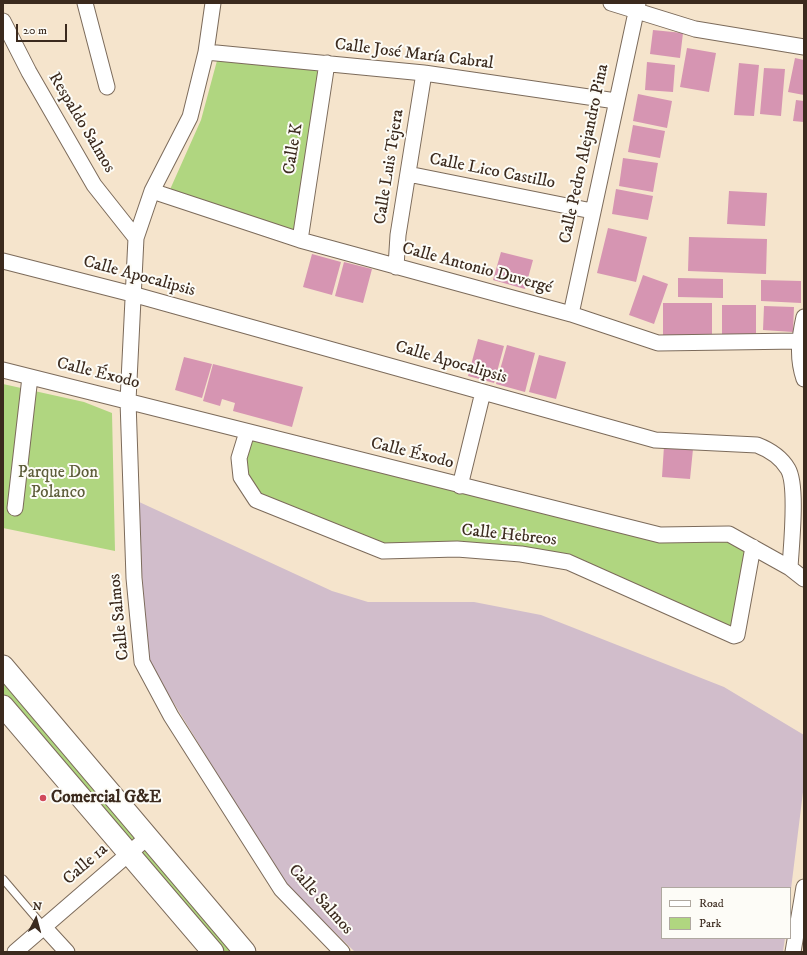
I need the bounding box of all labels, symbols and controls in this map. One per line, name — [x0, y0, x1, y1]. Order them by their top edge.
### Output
scale bar — [18, 16, 69, 42]
text: 20 m — [23, 23, 47, 38]
street label: Calle José María Cabral — [333, 35, 495, 75]
street label: Calle Pedro Alejandro Pina — [556, 62, 614, 246]
street label: Respaldo Salmos — [43, 69, 119, 177]
street label: Calle Luis Tejera — [371, 108, 409, 226]
street label: Calle K — [280, 122, 308, 176]
street label: Calle Lico Castillo — [427, 150, 557, 194]
street label: Calle Antonio Duvergé — [400, 239, 554, 299]
street label: Calle Apocalipsis — [81, 252, 197, 302]
street label: Calle Apocalipsis — [393, 337, 509, 389]
street label: Calle Éxodo — [54, 354, 142, 394]
street label: Calle Éxodo — [368, 434, 456, 474]
park label: Parque Don Polanco — [18, 463, 98, 503]
street label: Calle Hebreos — [460, 521, 558, 551]
street label: Calle Salmos — [105, 573, 135, 661]
place label: Comercial G&E — [51, 788, 161, 808]
marker: Comercial G&E — [38, 793, 48, 803]
street label: Calle 1a — [59, 840, 113, 890]
street label: Calle Salmos — [283, 861, 357, 939]
legend — [661, 887, 791, 939]
text: Road — [699, 896, 724, 911]
north arrow — [16, 899, 56, 939]
text: N — [32, 900, 42, 914]
text: Park — [699, 916, 721, 931]

